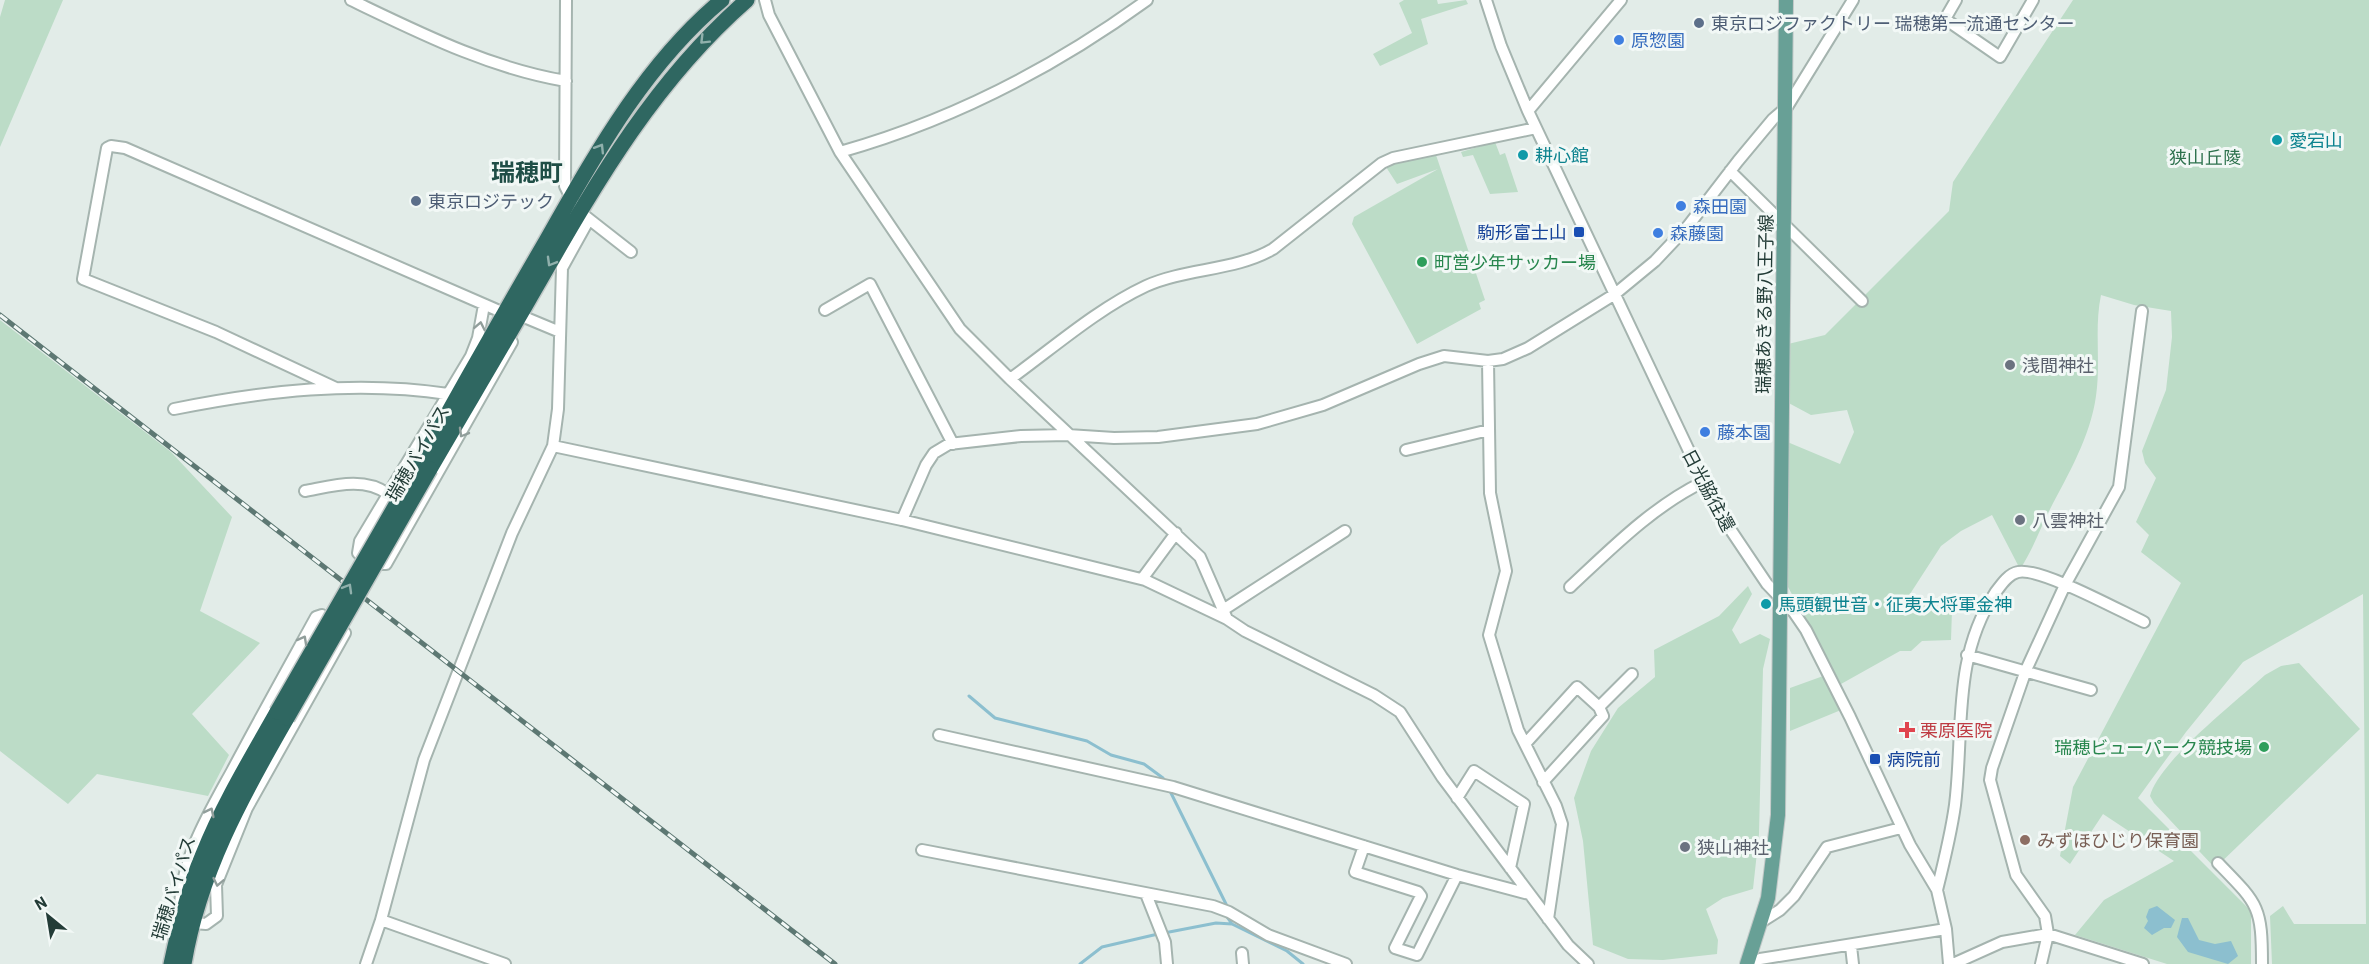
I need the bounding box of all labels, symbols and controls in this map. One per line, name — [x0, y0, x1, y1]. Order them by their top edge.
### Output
place label: 東京ロジファクトリー 瑞穂第一流通センター — [1711, 12, 2075, 34]
marker: 東京ロジファクトリー 瑞穂第一流通センター — [1692, 16, 1706, 30]
place label: 原惣園 — [1631, 29, 1685, 51]
one-way arrow — [701, 32, 712, 43]
marker: 原惣園 — [1612, 33, 1626, 47]
place label: 愛宕山 — [2289, 129, 2343, 151]
marker: 愛宕山 — [2270, 133, 2284, 147]
one-way arrow — [592, 144, 604, 154]
place label: 耕心館 — [1535, 144, 1589, 166]
park label: 狭山丘陵 — [2169, 146, 2241, 168]
marker: 耕心館 — [1516, 148, 1530, 162]
district label: 瑞穂町 — [491, 157, 563, 186]
place label: 東京ロジテック — [428, 190, 554, 212]
marker: 東京ロジテック — [409, 194, 423, 208]
place label: 森田園 — [1693, 195, 1747, 217]
marker: 森田園 — [1674, 199, 1688, 213]
street label: 瑞穂あきる野八王子線 — [1751, 214, 1777, 394]
place label: 駒形富士山 — [1477, 221, 1567, 243]
place label: 森藤園 — [1670, 222, 1724, 244]
marker: 駒形富士山 — [1572, 225, 1586, 239]
marker: 森藤園 — [1651, 226, 1665, 240]
place label: 町営少年サッカー場 — [1434, 251, 1596, 273]
marker: 町営少年サッカー場 — [1415, 255, 1429, 269]
one-way arrow — [547, 256, 558, 266]
one-way arrow — [473, 321, 486, 331]
place label: 浅間神社 — [2022, 354, 2094, 376]
marker: 浅間神社 — [2003, 358, 2017, 372]
street label: 瑞穂バイパス — [381, 401, 453, 505]
place label: 藤本園 — [1717, 421, 1771, 443]
marker: 藤本園 — [1698, 425, 1712, 439]
one-way arrow — [459, 426, 470, 437]
street label: 日光脇往還 — [1678, 445, 1740, 535]
place label: 八雲神社 — [2032, 509, 2104, 531]
marker: 八雲神社 — [2013, 513, 2027, 527]
one-way arrow — [340, 584, 352, 594]
place label: 馬頭観世音・征夷大将軍金神 — [1778, 593, 2012, 615]
marker: 馬頭観世音・征夷大将軍金神 — [1759, 597, 1773, 611]
one-way arrow — [296, 636, 307, 646]
place label: 栗原医院 — [1920, 719, 1992, 741]
marker: 栗原医院 — [1898, 721, 1916, 739]
place label: 瑞穂ビューパーク競技場 — [2054, 736, 2252, 758]
marker: 瑞穂ビューパーク競技場 — [2257, 740, 2271, 754]
place label: 病院前 — [1887, 748, 1941, 770]
marker: 病院前 — [1868, 752, 1882, 766]
one-way arrow — [203, 807, 215, 818]
place label: みずほひじり保育園 — [2037, 829, 2199, 851]
street label: 瑞穂バイパス — [147, 833, 199, 943]
marker: みずほひじり保育園 — [2018, 833, 2032, 847]
place label: 狭山神社 — [1697, 836, 1769, 858]
marker: 狭山神社 — [1678, 840, 1692, 854]
one-way arrow — [212, 876, 225, 886]
north arrow — [18, 886, 78, 946]
text: N — [31, 892, 50, 913]

